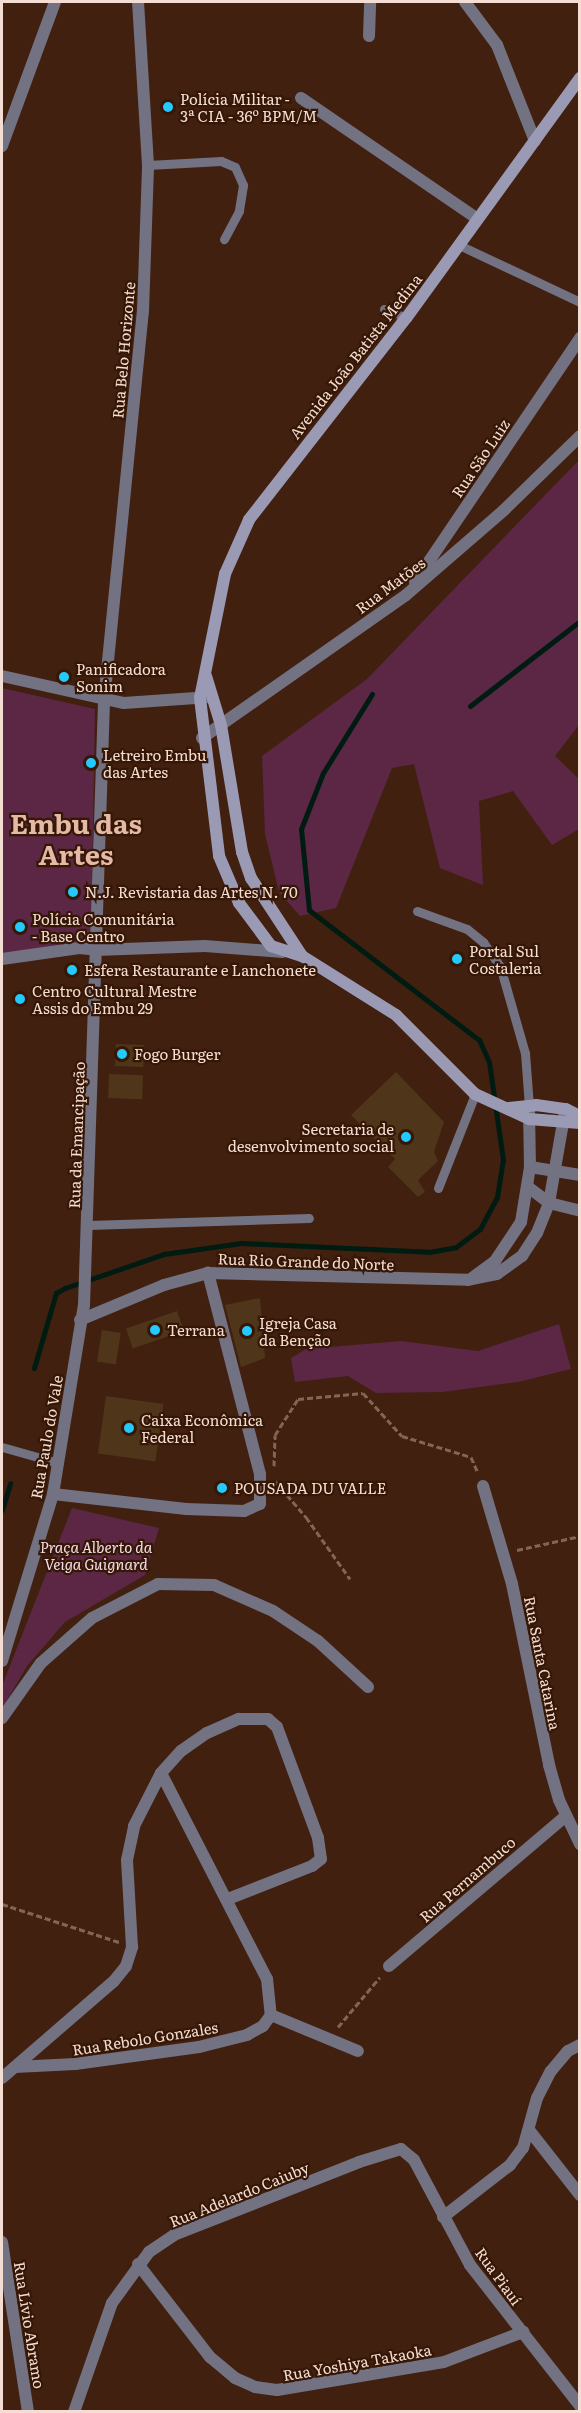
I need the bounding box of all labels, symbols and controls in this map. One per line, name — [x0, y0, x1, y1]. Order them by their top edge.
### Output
place label: Polícia Militar - 3ª CIA - 36º BPM/M — [180, 89, 317, 124]
marker: Polícia Militar - 3ª CIA - 36º BPM/M — [161, 100, 175, 114]
street label: Avenida João Batista Medina — [285, 270, 425, 442]
street label: Rua Belo Horizonte — [108, 281, 138, 419]
street label: Rua São Luiz — [447, 415, 513, 501]
street label: Rua Matões — [352, 553, 428, 617]
place label: Panificadora Sonim — [76, 659, 166, 694]
marker: Panificadora Sonim — [57, 670, 71, 684]
place label: Letreiro Embu das Artes — [103, 745, 207, 780]
marker: Letreiro Embu das Artes — [84, 756, 98, 770]
district label: Embu das Artes — [10, 806, 142, 869]
place label: N.J. Revistaria das Artes N. 70 — [85, 883, 298, 901]
marker: N.J. Revistaria das Artes N. 70 — [66, 885, 80, 899]
place label: Polícia Comunitária - Base Centro — [32, 909, 174, 944]
marker: Polícia Comunitária - Base Centro — [13, 920, 27, 934]
place label: Portal Sul Costaleria — [469, 941, 541, 976]
marker: Portal Sul Costaleria — [450, 952, 464, 966]
place label: Esfera Restaurante e Lanchonete — [84, 961, 316, 979]
marker: Esfera Restaurante e Lanchonete — [65, 963, 79, 977]
place label: Centro Cultural Mestre Assis do Embu 29 — [32, 981, 197, 1016]
marker: Centro Cultural Mestre Assis do Embu 29 — [13, 992, 27, 1006]
place label: Fogo Burger — [134, 1045, 221, 1063]
marker: Fogo Burger — [115, 1047, 129, 1061]
street label: Rua da Emancipação — [64, 1061, 88, 1209]
place label: Secretaria de desenvolvimento social — [228, 1119, 394, 1154]
marker: Secretaria de desenvolvimento social — [399, 1130, 413, 1144]
street label: Rua Rio Grande do Norte — [217, 1249, 395, 1273]
place label: Igreja Casa da Benção — [259, 1313, 337, 1348]
place label: Terrana — [167, 1321, 225, 1339]
marker: Terrana — [148, 1323, 162, 1337]
marker: Igreja Casa da Benção — [240, 1324, 254, 1338]
street label: Rua Paulo do Vale — [26, 1374, 66, 1500]
place label: Caixa Econômica Federal — [141, 1410, 263, 1445]
marker: Caixa Econômica Federal — [122, 1421, 136, 1435]
place label: POUSADA DU VALLE — [234, 1479, 386, 1497]
marker: POUSADA DU VALLE — [215, 1481, 229, 1495]
park label: Praça Alberto da Veiga Guignard — [40, 1537, 152, 1572]
street label: Rua Santa Catarina — [521, 1595, 565, 1731]
street label: Rua Pernambuco — [415, 1832, 519, 1926]
street label: Rua Rebolo Gonzales — [71, 2018, 219, 2058]
street label: Rua Adelardo Caiuby — [166, 2158, 312, 2230]
street label: Rua Piauí — [472, 2244, 526, 2308]
street label: Rua Lívio Abramo — [11, 2260, 49, 2390]
street label: Rua Yoshiya Takaoka — [281, 2340, 433, 2384]

